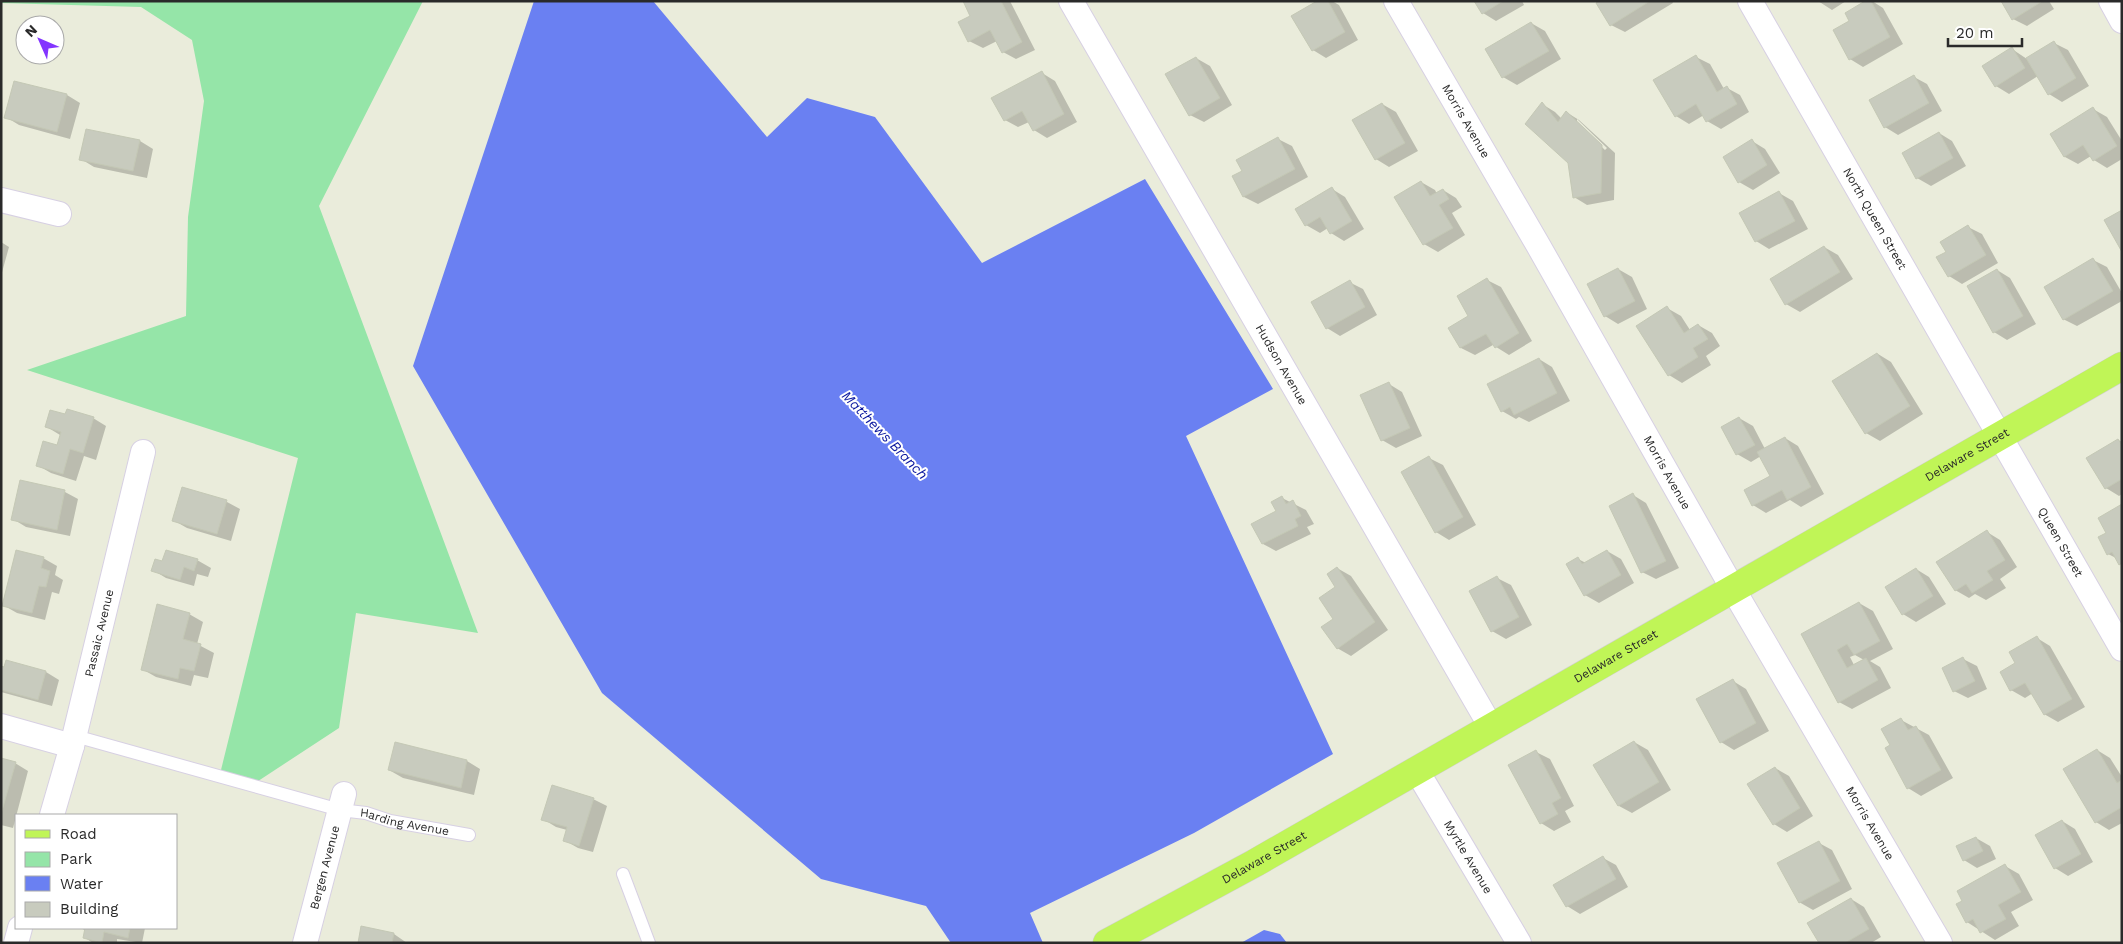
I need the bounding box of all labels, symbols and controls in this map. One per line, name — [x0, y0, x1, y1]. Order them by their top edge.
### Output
north arrow — [15, 15, 65, 65]
scale bar — [1948, 15, 2022, 47]
text: N — [21, 21, 40, 40]
text: 20 m — [1956, 24, 1994, 42]
street label: Morris Avenue — [1439, 82, 1493, 161]
street label: North Queen Street — [1840, 165, 1910, 272]
street label: Hudson Avenue — [1253, 322, 1310, 407]
water label: Matthews Branch — [839, 388, 931, 482]
street label: Delaware Street — [1923, 425, 2012, 484]
street label: Morris Avenue — [1641, 433, 1694, 512]
street label: Queen Street — [2035, 505, 2086, 579]
street label: Passaic Avenue — [82, 588, 117, 678]
street label: Delaware Street — [1571, 627, 1660, 686]
street label: Morris Avenue — [1843, 784, 1897, 863]
street label: Harding Avenue — [359, 805, 450, 838]
legend — [15, 814, 178, 929]
street label: Myrtle Avenue — [1441, 818, 1495, 896]
street label: Bergen Avenue — [307, 824, 342, 911]
text: Road — [60, 825, 97, 843]
street label: Delaware Street — [1220, 828, 1309, 887]
text: Park — [60, 850, 93, 868]
text: Water — [60, 875, 103, 893]
text: Building — [60, 900, 118, 918]

